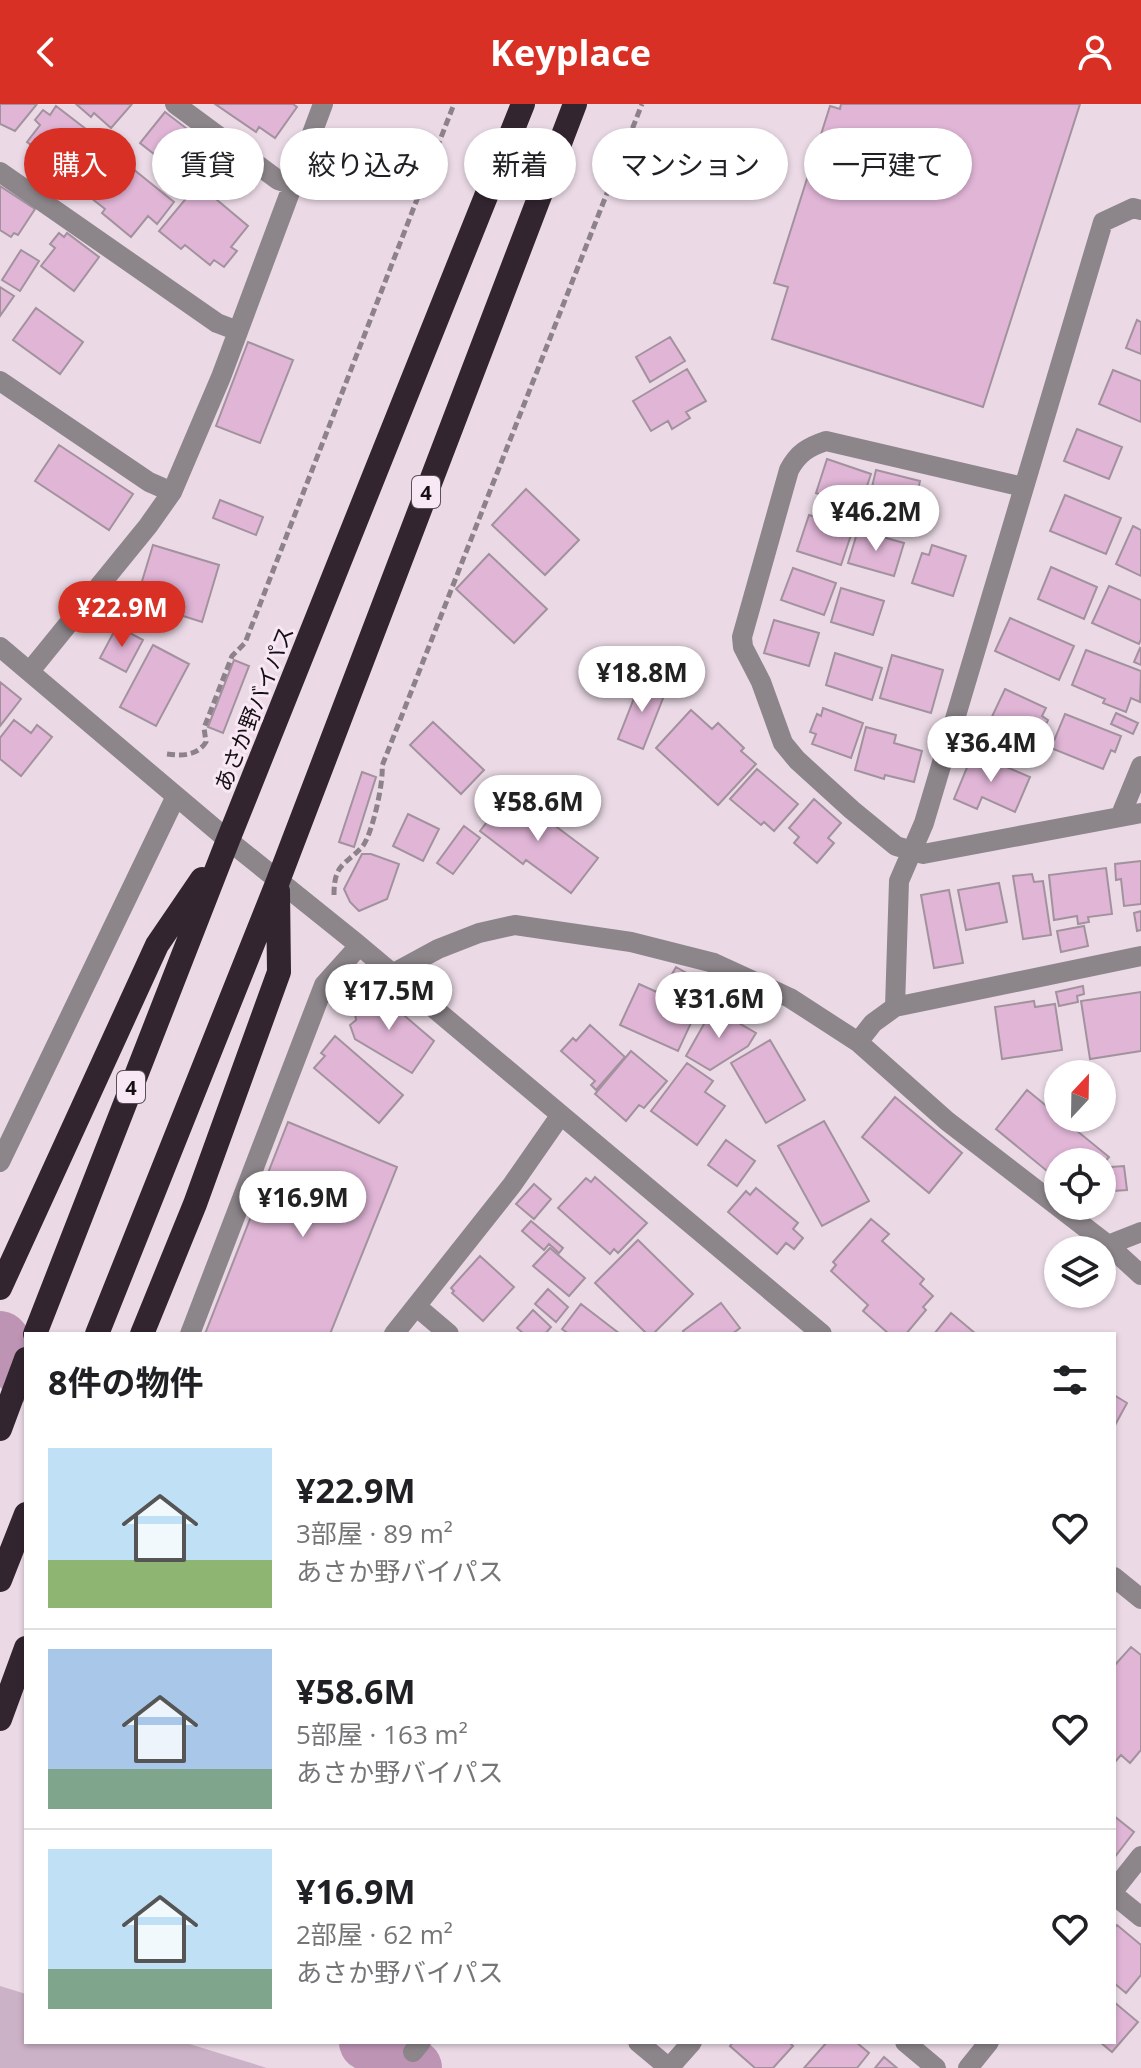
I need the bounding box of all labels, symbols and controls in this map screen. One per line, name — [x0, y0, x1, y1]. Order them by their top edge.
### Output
text: Keyplace — [490, 28, 651, 77]
icon: back — [24, 30, 68, 74]
icon: person — [1073, 30, 1117, 74]
chip: 購入 — [24, 128, 136, 200]
chip: 賃貸 — [152, 128, 264, 200]
chip: 絞り込み — [280, 128, 448, 200]
chip: 新着 — [464, 128, 576, 200]
chip: マンション — [592, 128, 788, 200]
chip: 一戸建て — [804, 128, 972, 200]
road number: 4 — [412, 476, 440, 508]
pin: ¥46.2M — [811, 485, 941, 553]
text: ¥46.2M — [830, 493, 922, 529]
pin: ¥22.9M — [57, 581, 187, 649]
text: ¥22.9M — [76, 589, 168, 625]
street label: あさか野バイパス — [206, 621, 300, 795]
pin: ¥18.8M — [577, 646, 707, 714]
text: ¥18.8M — [596, 654, 688, 690]
pin: ¥36.4M — [926, 716, 1056, 784]
text: ¥36.4M — [945, 724, 1037, 760]
pin: ¥58.6M — [473, 775, 603, 843]
text: ¥58.6M — [492, 783, 584, 819]
pin: ¥17.5M — [324, 964, 454, 1032]
text: ¥17.5M — [343, 972, 435, 1008]
pin: ¥31.6M — [654, 972, 784, 1040]
text: ¥31.6M — [673, 980, 765, 1016]
north arrow — [1044, 1060, 1116, 1132]
map controls — [1044, 1060, 1116, 1308]
road number: 4 — [117, 1071, 145, 1103]
button: locate — [1044, 1148, 1116, 1220]
pin: ¥16.9M — [238, 1171, 368, 1239]
text: ¥16.9M — [257, 1179, 349, 1215]
button: layers — [1044, 1236, 1116, 1308]
icon: filters — [1048, 1358, 1092, 1402]
text: 8件の物件 — [48, 1359, 203, 1405]
text: ¥22.9M — [296, 1467, 416, 1513]
icon: home — [112, 1480, 208, 1576]
icon: heart — [1048, 1506, 1092, 1550]
text: 3部屋 · 89 m² — [296, 1515, 453, 1551]
text: あさか野バイパス — [296, 1553, 503, 1589]
text: ¥58.6M — [296, 1668, 416, 1714]
icon: home — [112, 1681, 208, 1777]
icon: heart — [1048, 1707, 1092, 1751]
text: 5部屋 · 163 m² — [296, 1716, 468, 1752]
text: あさか野バイパス — [296, 1754, 503, 1790]
text: ¥16.9M — [296, 1868, 416, 1914]
icon: home — [112, 1881, 208, 1977]
icon: heart — [1048, 1907, 1092, 1951]
text: 2部屋 · 62 m² — [296, 1916, 453, 1952]
text: あさか野バイパス — [296, 1954, 503, 1990]

